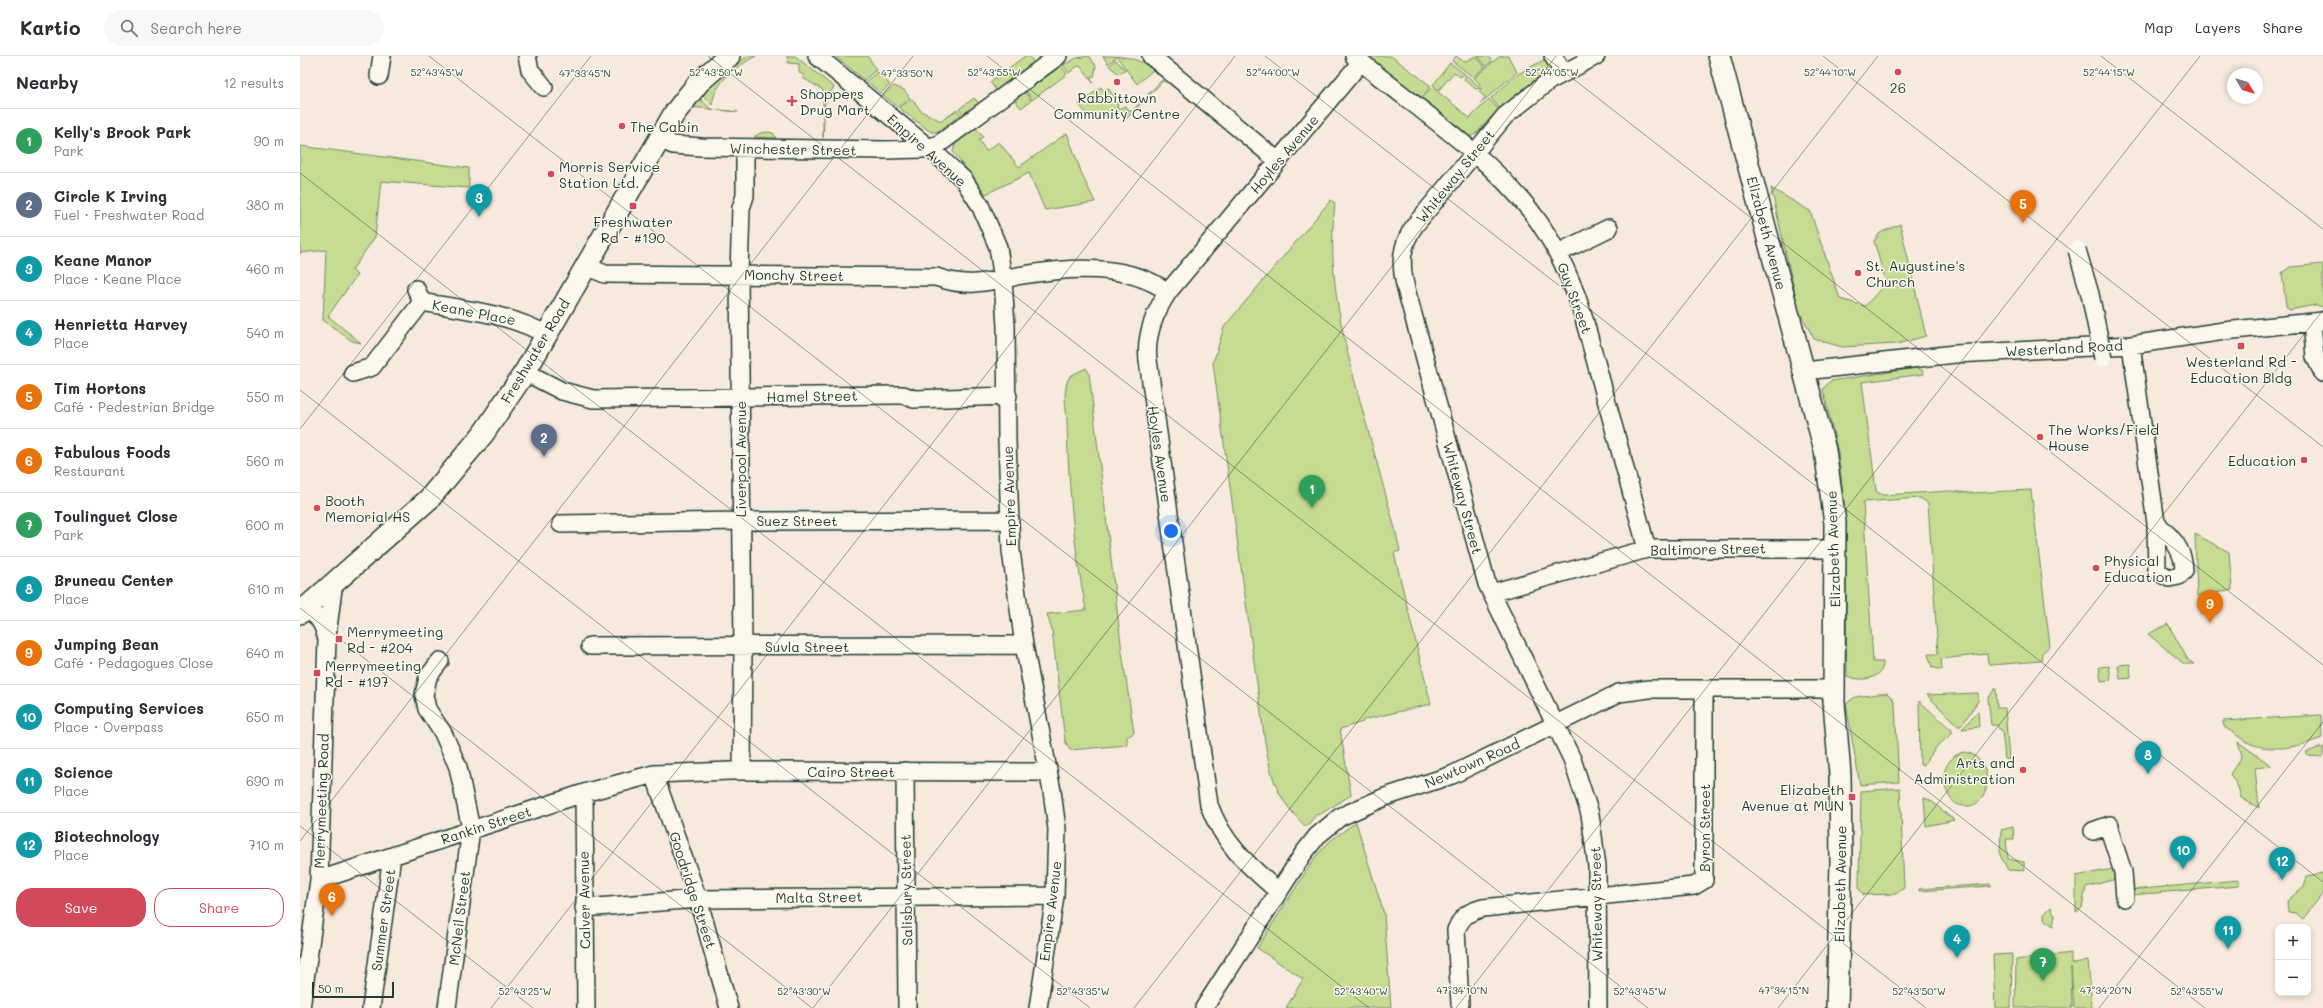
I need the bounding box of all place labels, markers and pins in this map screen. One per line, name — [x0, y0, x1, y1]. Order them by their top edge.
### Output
marker: 26 — [1893, 67, 1903, 77]
marker: Rabbittown Community Centre — [1112, 77, 1122, 87]
place label: 26 — [1890, 78, 1906, 97]
place label: Shoppers Drug Mart — [800, 84, 870, 119]
place label: Rabbittown Community Centre — [1054, 88, 1180, 123]
marker: Shoppers Drug Mart — [787, 96, 797, 106]
place label: The Cabin — [630, 117, 699, 136]
marker: The Cabin — [617, 121, 627, 131]
place label: Morris Service Station Ltd. — [559, 157, 660, 192]
marker: Morris Service Station Ltd. — [546, 169, 556, 179]
pin: 3 — [466, 184, 492, 217]
pin: 5 — [2010, 190, 2036, 223]
marker: Freshwater Rd - #190 — [628, 201, 638, 211]
place label: Freshwater Rd - #190 — [593, 212, 673, 247]
place label: St. Augustine's Church — [1866, 256, 1965, 291]
marker: St. Augustine's Church — [1853, 268, 1863, 278]
marker: Westerland Rd - Education Bldg — [2236, 341, 2246, 351]
place label: Westerland Rd - Education Bldg — [2185, 352, 2297, 387]
place label: The Works/Field House — [2048, 420, 2159, 455]
pin: 2 — [531, 424, 557, 457]
marker: The Works/Field House — [2035, 432, 2045, 442]
place label: Education — [2228, 451, 2296, 470]
marker: Education — [2299, 455, 2309, 465]
pin: 1 — [1299, 475, 1325, 508]
place label: Booth Memorial HS — [325, 491, 410, 526]
marker: Booth Memorial HS — [312, 503, 322, 513]
place label: Physical Education — [2104, 551, 2172, 586]
marker: Physical Education — [2091, 563, 2101, 573]
pin: 9 — [2197, 590, 2223, 623]
place label: Merrymeeting Rd - #204 — [347, 622, 443, 657]
marker: Merrymeeting Rd - #204 — [334, 634, 344, 644]
place label: Merrymeeting Rd - #197 — [325, 656, 421, 691]
marker: Merrymeeting Rd - #197 — [312, 668, 322, 678]
pin: 8 — [2135, 741, 2161, 774]
place label: Arts and Administration — [1914, 753, 2015, 788]
marker: Arts and Administration — [2018, 765, 2028, 775]
place label: Elizabeth Avenue at MUN — [1741, 780, 1844, 815]
marker: Elizabeth Avenue at MUN — [1847, 792, 1857, 802]
pin: 10 — [2170, 836, 2196, 869]
pin: 12 — [2269, 847, 2295, 880]
pin: 6 — [319, 883, 345, 916]
pin: 11 — [2215, 916, 2241, 949]
pin: 4 — [1944, 925, 1970, 958]
pin: 7 — [2030, 948, 2056, 981]

